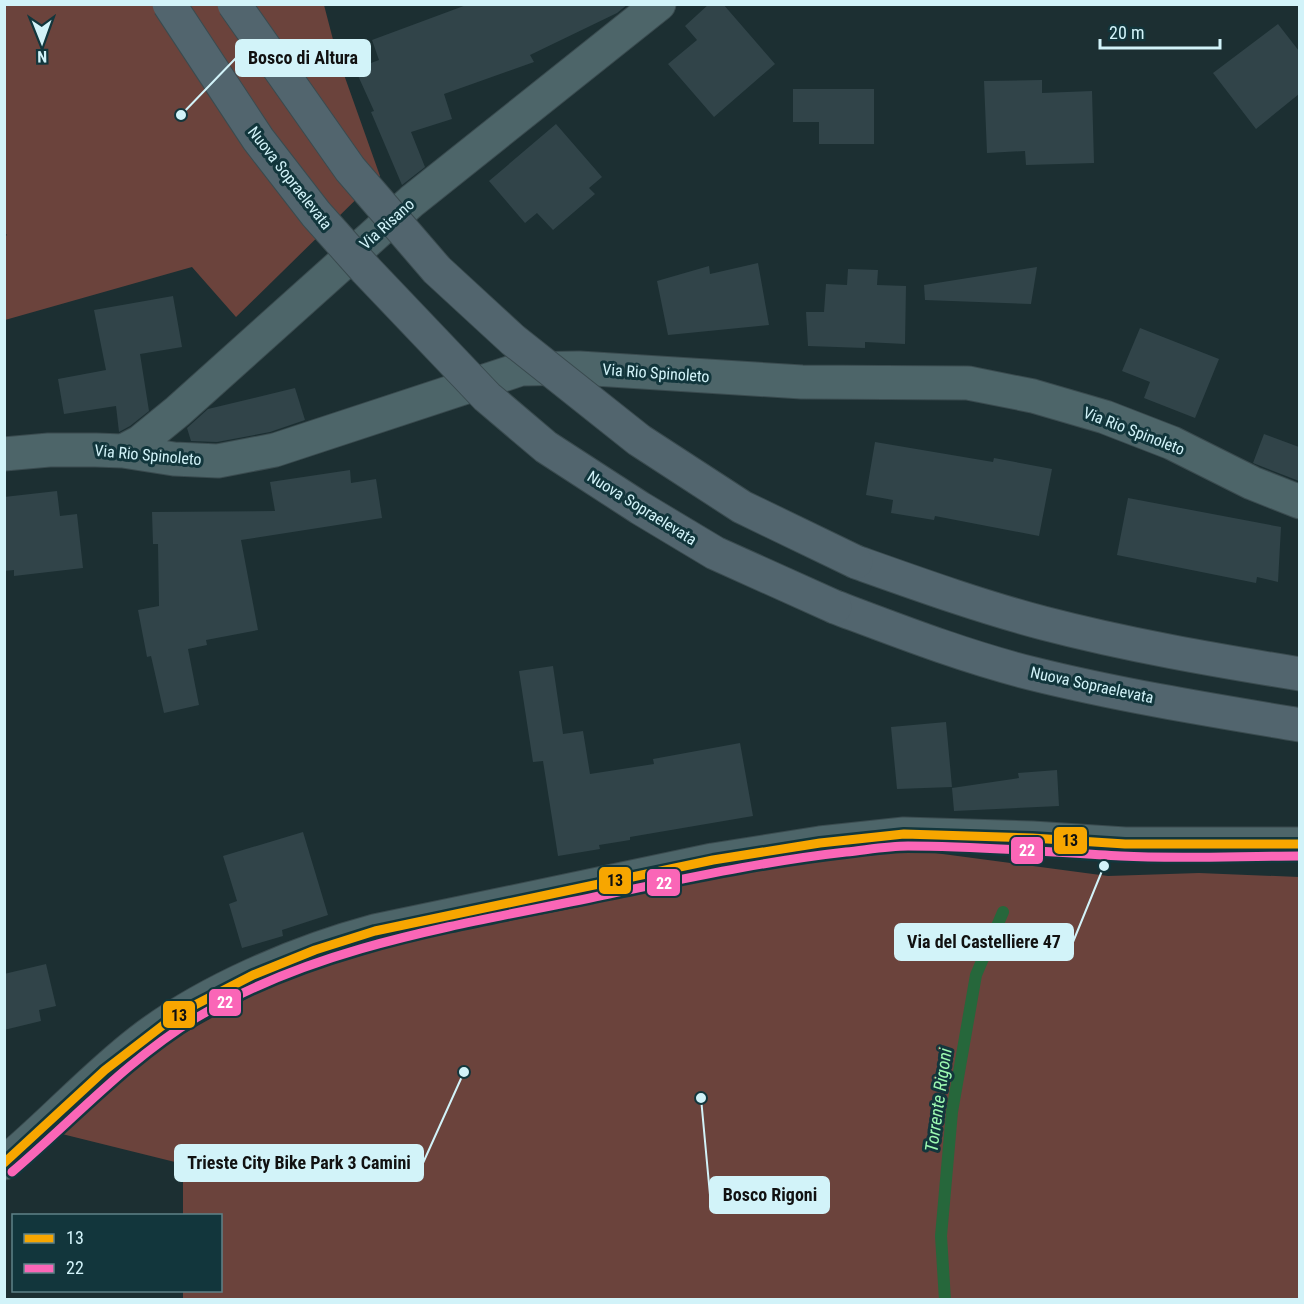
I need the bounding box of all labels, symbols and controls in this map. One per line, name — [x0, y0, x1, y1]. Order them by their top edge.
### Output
north arrow — [12, 12, 72, 72]
scale bar — [1100, 12, 1220, 50]
text: 20 m — [1109, 22, 1144, 43]
callout: Bosco di Altura — [236, 40, 370, 76]
text: N — [37, 47, 47, 66]
text: Bosco di Altura — [248, 47, 358, 68]
street label: Nuova Sopraelevata — [244, 123, 336, 233]
street label: Via Risano — [356, 195, 418, 253]
street label: Via Rio Spinoleto — [602, 360, 710, 386]
street label: Via Rio Spinoleto — [1081, 403, 1187, 459]
street label: Via Rio Spinoleto — [94, 441, 202, 469]
street label: Nuova Sopraelevata — [584, 467, 700, 549]
street label: Nuova Sopraelevata — [1029, 663, 1155, 707]
line badge: 13 — [1053, 826, 1088, 855]
text: 13 — [1062, 831, 1078, 850]
line badge: 22 — [1010, 836, 1044, 865]
text: 22 — [1019, 841, 1035, 860]
line badge: 13 — [598, 866, 632, 895]
line badge: 22 — [646, 868, 681, 897]
text: 13 — [607, 871, 623, 890]
text: 22 — [656, 874, 672, 893]
callout: Via del Castelliere 47 — [895, 924, 1073, 960]
text: Via del Castelliere 47 — [907, 931, 1061, 952]
line badge: 22 — [208, 988, 242, 1017]
text: 22 — [217, 993, 233, 1012]
line badge: 13 — [162, 1000, 196, 1029]
text: 13 — [171, 1006, 187, 1025]
water label: Torrente Rigoni — [920, 1046, 956, 1153]
callout: Trieste City Bike Park 3 Camini — [175, 1145, 423, 1181]
text: Trieste City Bike Park 3 Camini — [187, 1152, 411, 1173]
callout: Bosco Rigoni — [710, 1177, 829, 1213]
text: Bosco Rigoni — [723, 1184, 817, 1205]
legend — [12, 1214, 222, 1292]
text: 13 — [66, 1227, 84, 1248]
text: 22 — [66, 1257, 84, 1278]

